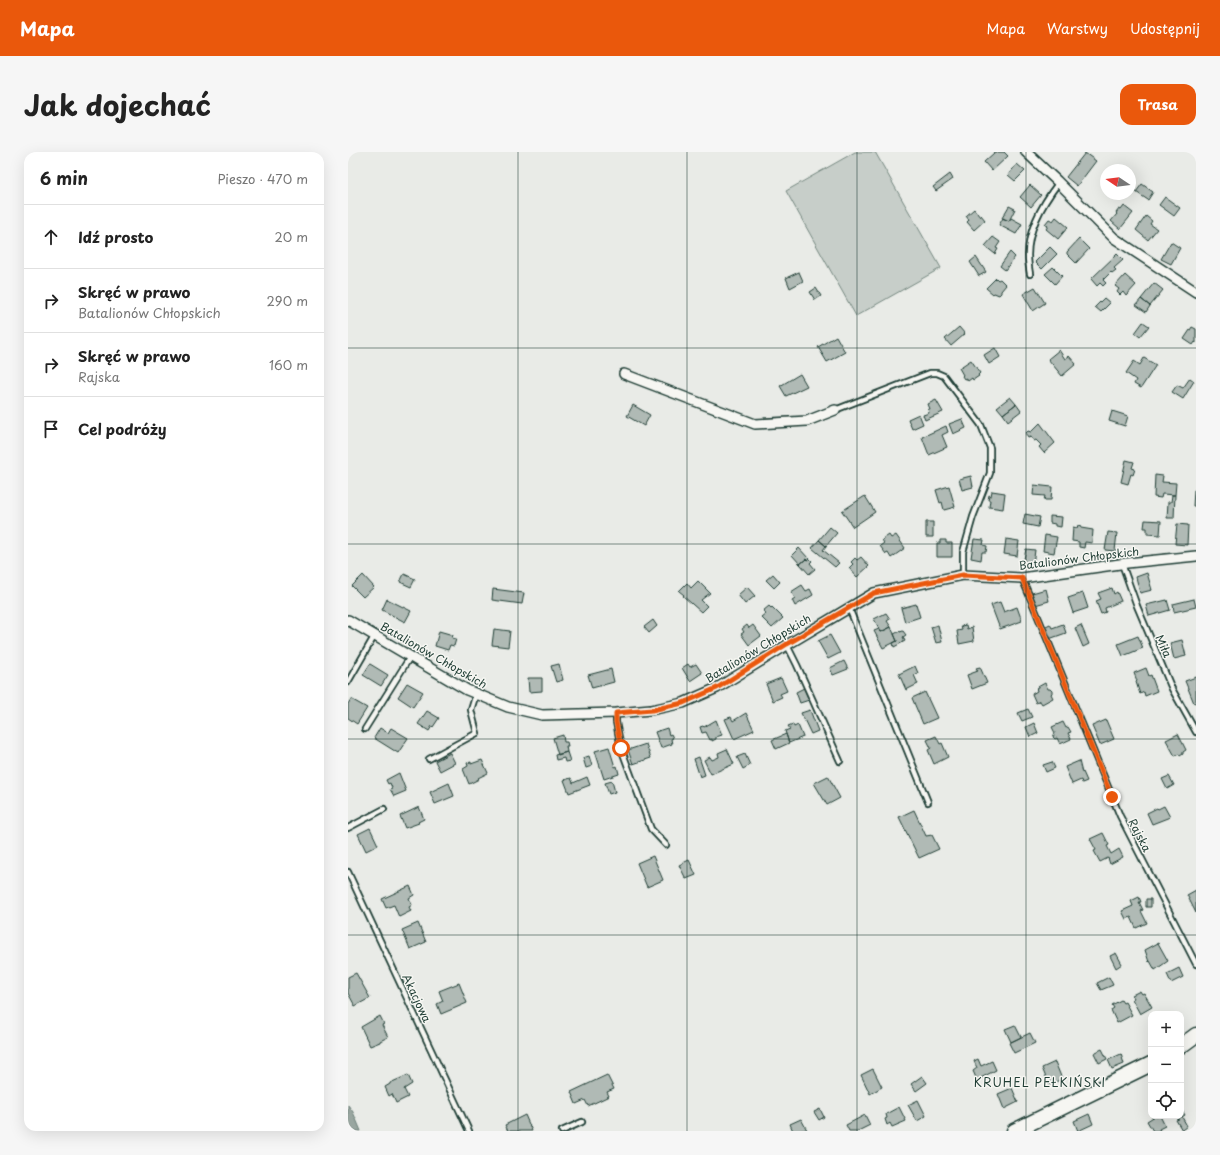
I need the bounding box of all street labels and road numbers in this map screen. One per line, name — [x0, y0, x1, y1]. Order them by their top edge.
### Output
street label: Batalionów Chłopskich — [1018, 542, 1140, 574]
street label: Batalionów Chłopskich — [702, 610, 814, 686]
street label: Batalionów Chłopskich — [377, 617, 491, 693]
street label: Miła — [1152, 632, 1176, 660]
street label: Rajska — [1124, 815, 1156, 855]
street label: Akacjowa — [398, 971, 436, 1025]

